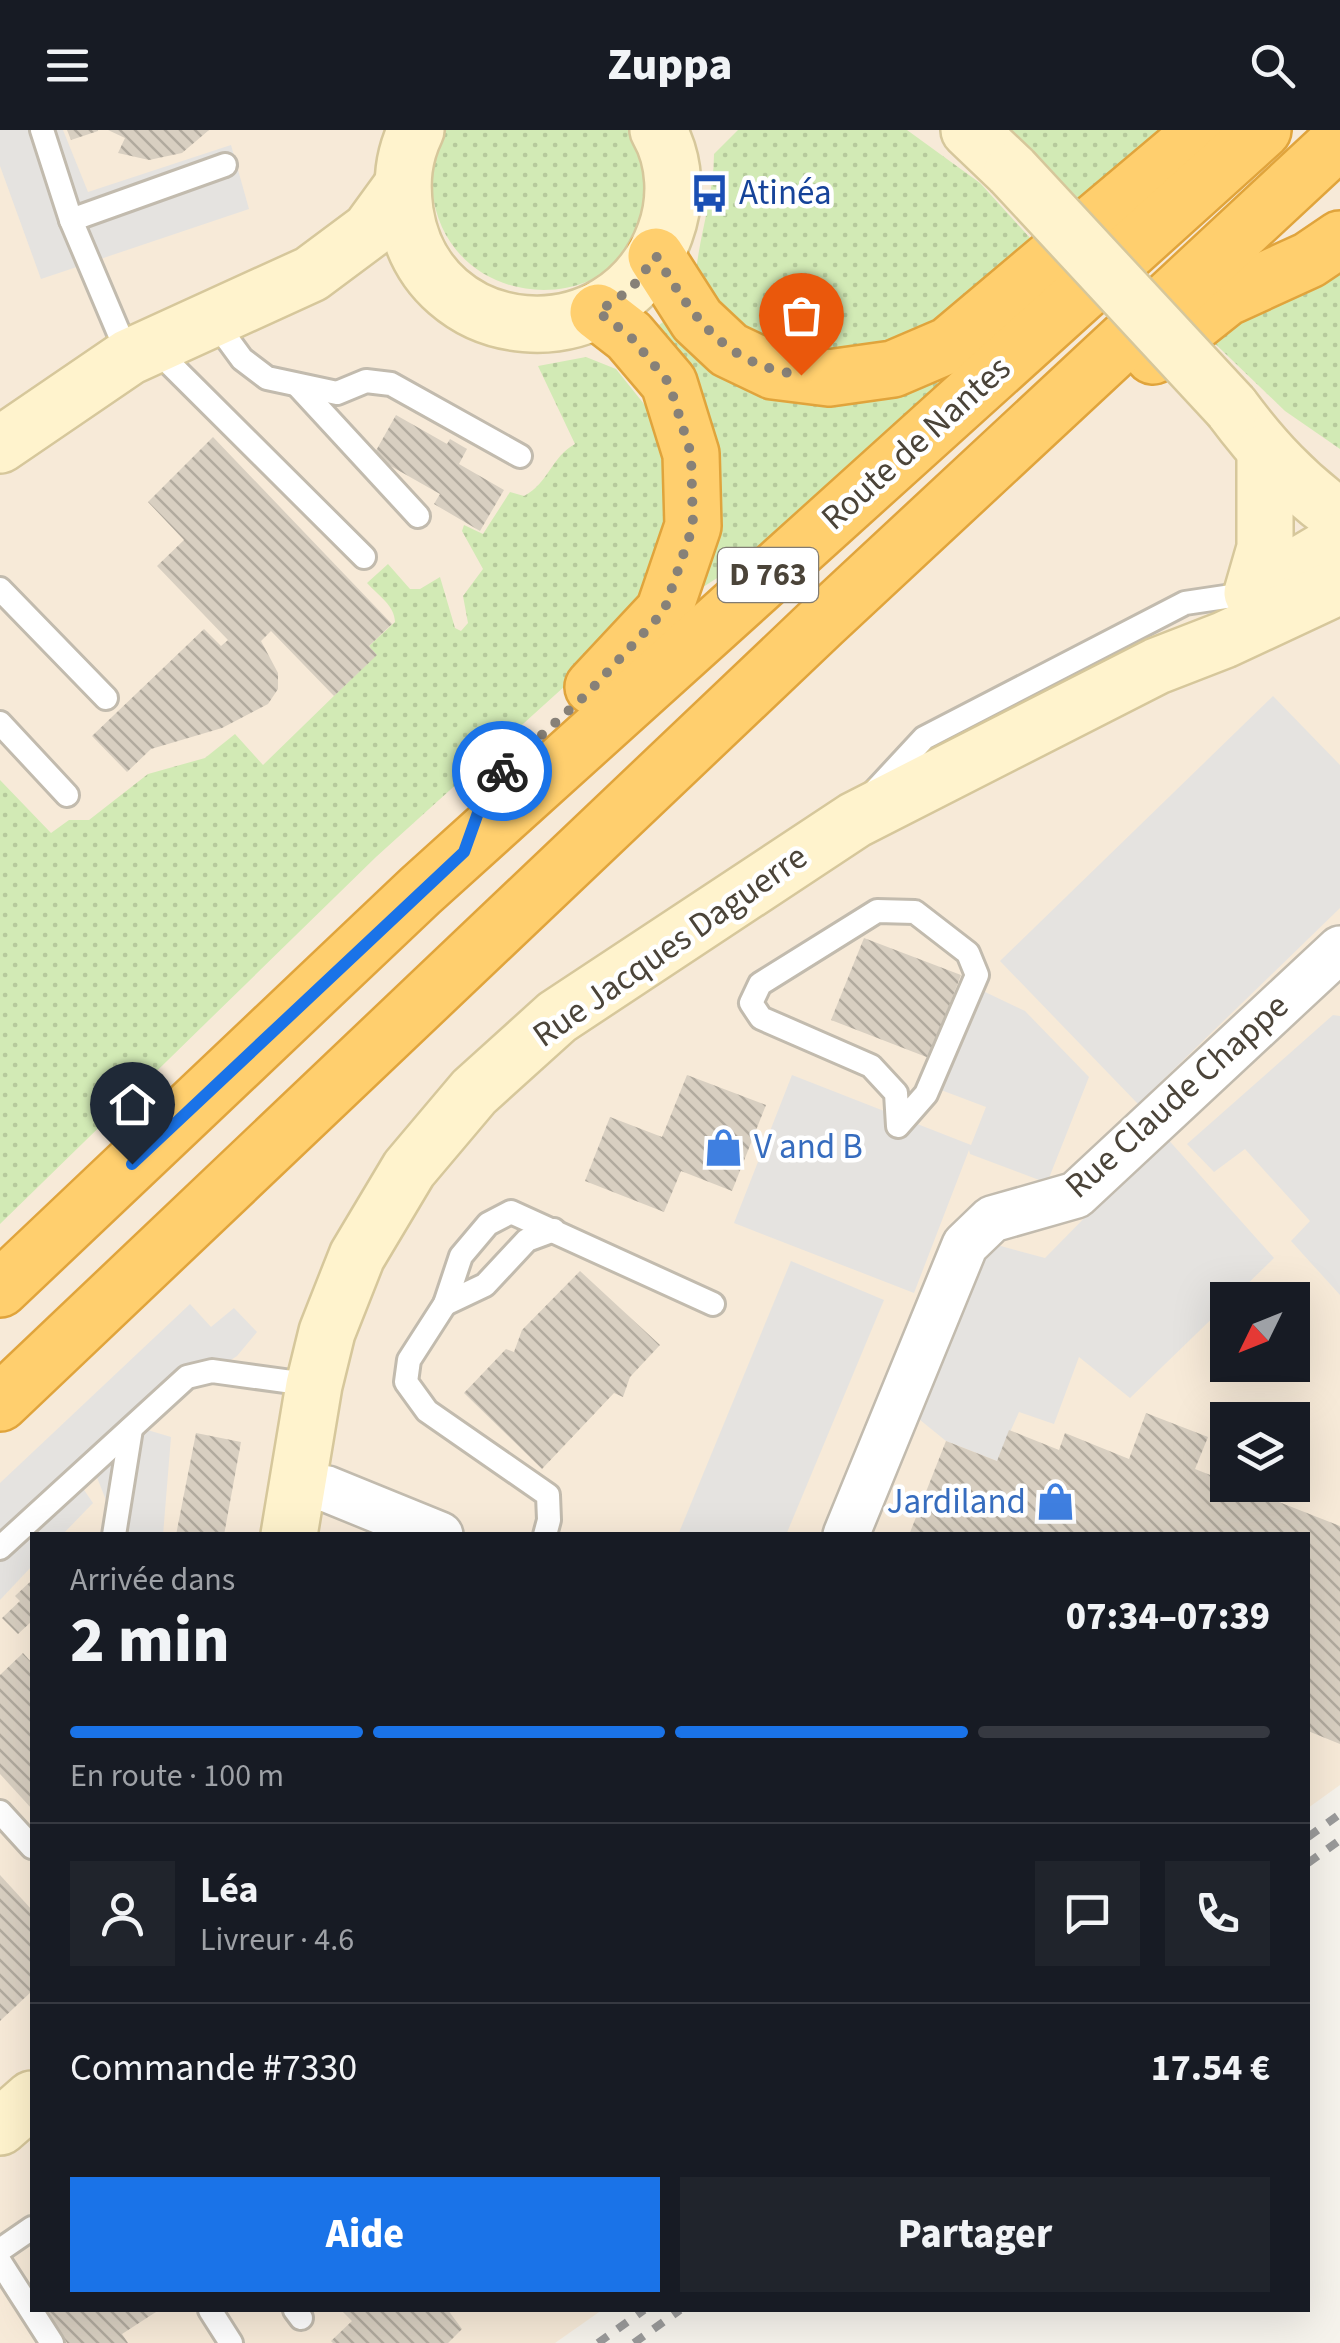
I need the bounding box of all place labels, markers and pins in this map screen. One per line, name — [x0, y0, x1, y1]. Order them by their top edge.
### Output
place label: Atinéa — [739, 168, 832, 218]
bus stop icon: Atinéa — [688, 172, 730, 214]
pin — [759, 273, 844, 376]
pin — [90, 1062, 175, 1165]
place label: V and B — [754, 1122, 863, 1172]
shop icon: V and B — [703, 1126, 745, 1168]
place label: Jardiland — [887, 1477, 1026, 1527]
shop icon: Jardiland — [1035, 1481, 1077, 1523]

